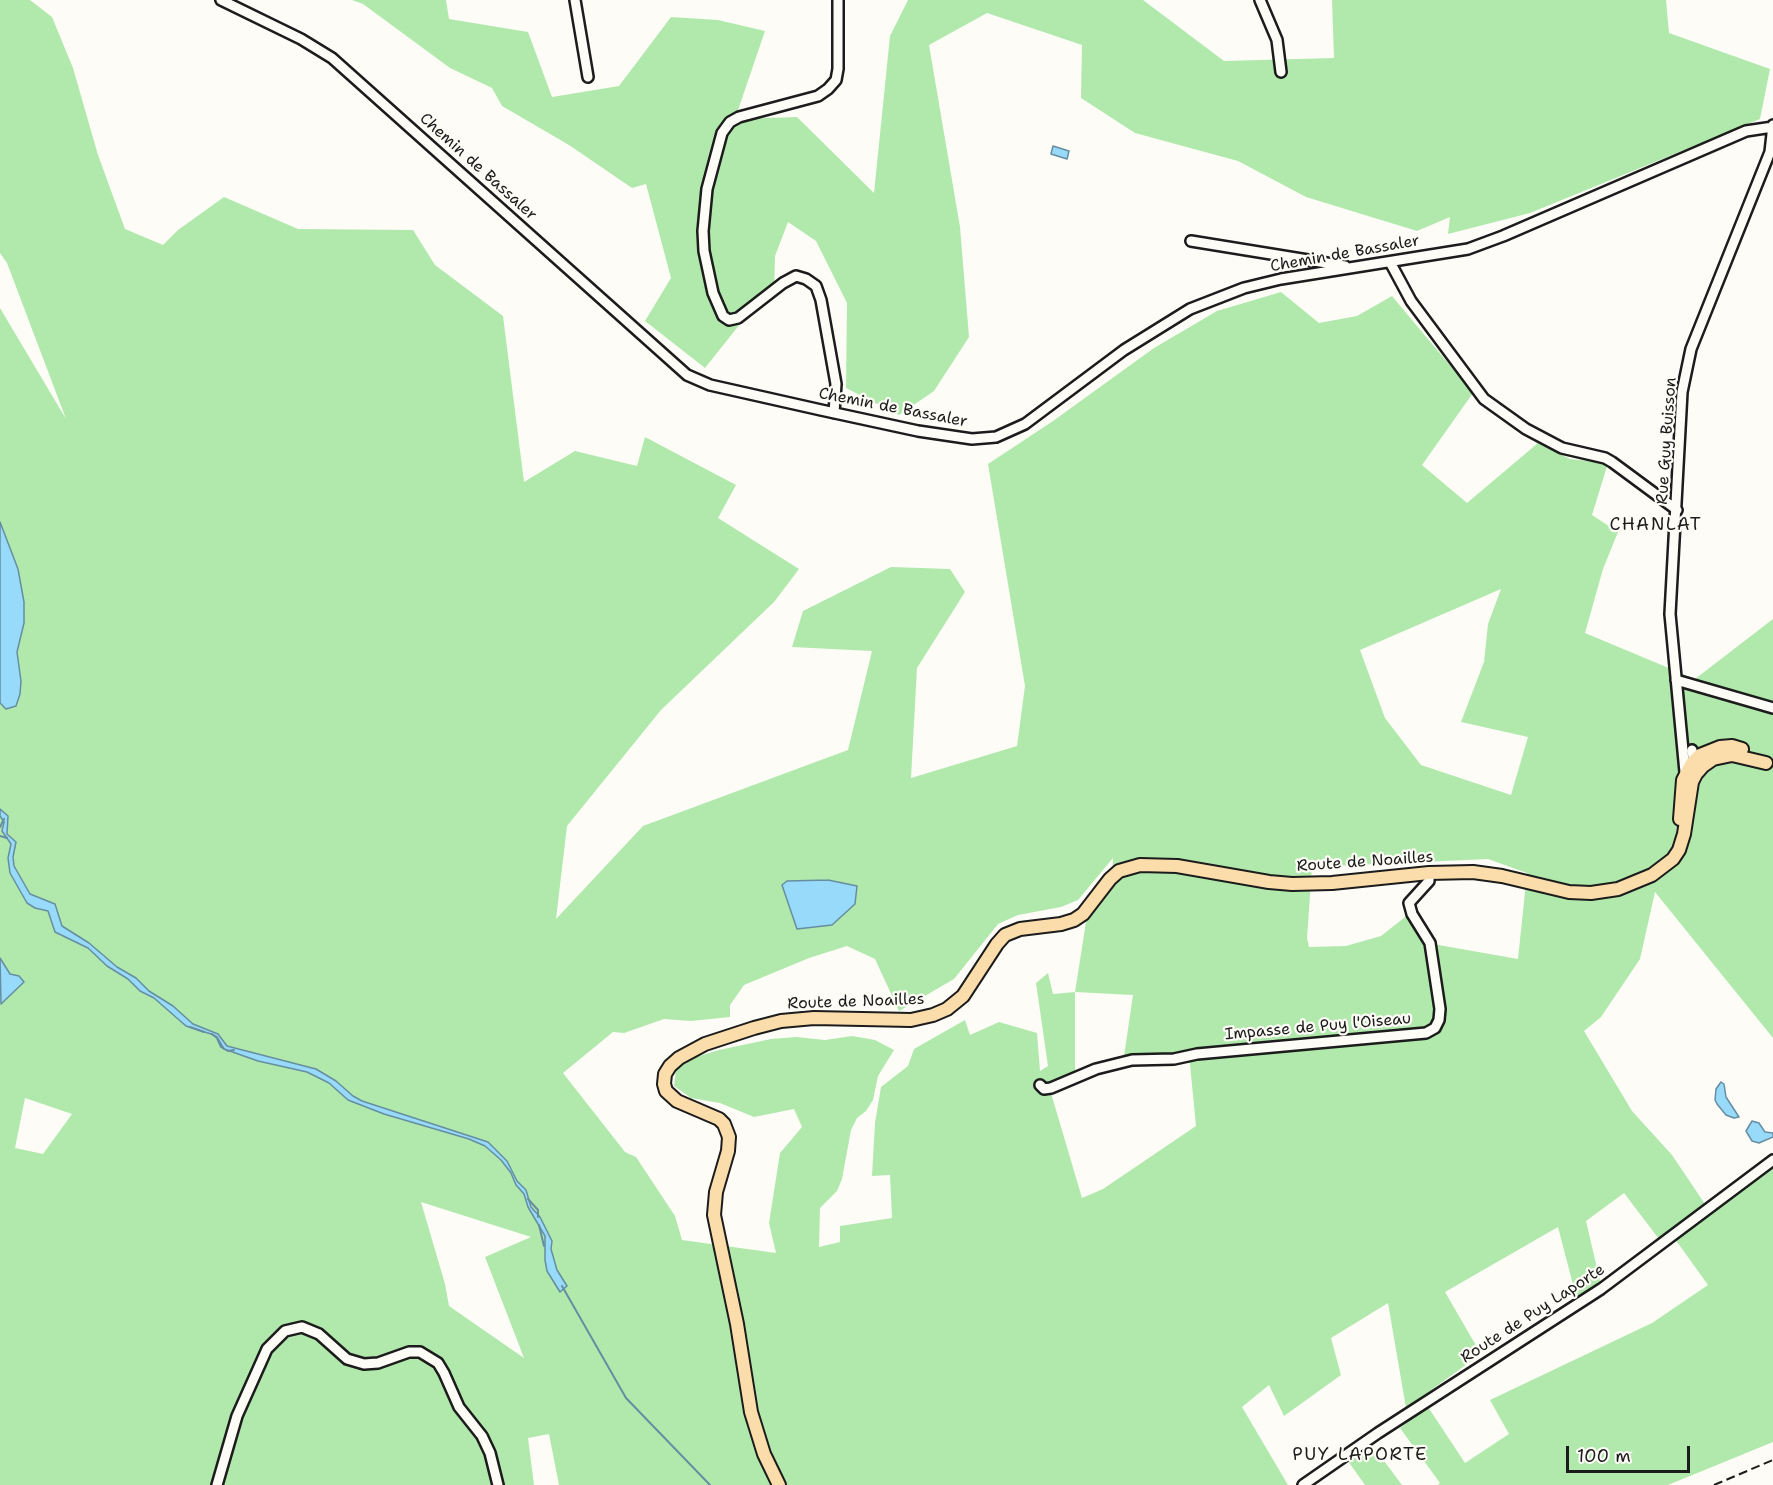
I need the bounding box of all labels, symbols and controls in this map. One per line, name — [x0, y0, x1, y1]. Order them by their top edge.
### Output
street label: Chemin de Bassaler — [415, 109, 541, 225]
street label: Chemin de Bassaler — [1269, 231, 1421, 277]
street label: Rue Guy Buisson — [1653, 377, 1681, 505]
street label: Chemin de Bassaler — [817, 384, 969, 432]
district label: CHANLAT — [1610, 514, 1702, 536]
street label: Route de Noailles — [1296, 848, 1434, 876]
street label: Route de Noailles — [787, 990, 925, 1014]
street label: Impasse de Puy l'Oiseau — [1224, 1009, 1412, 1045]
street label: Route de Puy Laporte — [1457, 1260, 1609, 1368]
scale bar — [1569, 1434, 1694, 1472]
district label: PUY LAPORTE — [1292, 1444, 1428, 1466]
text: 100 m — [1577, 1444, 1631, 1468]

